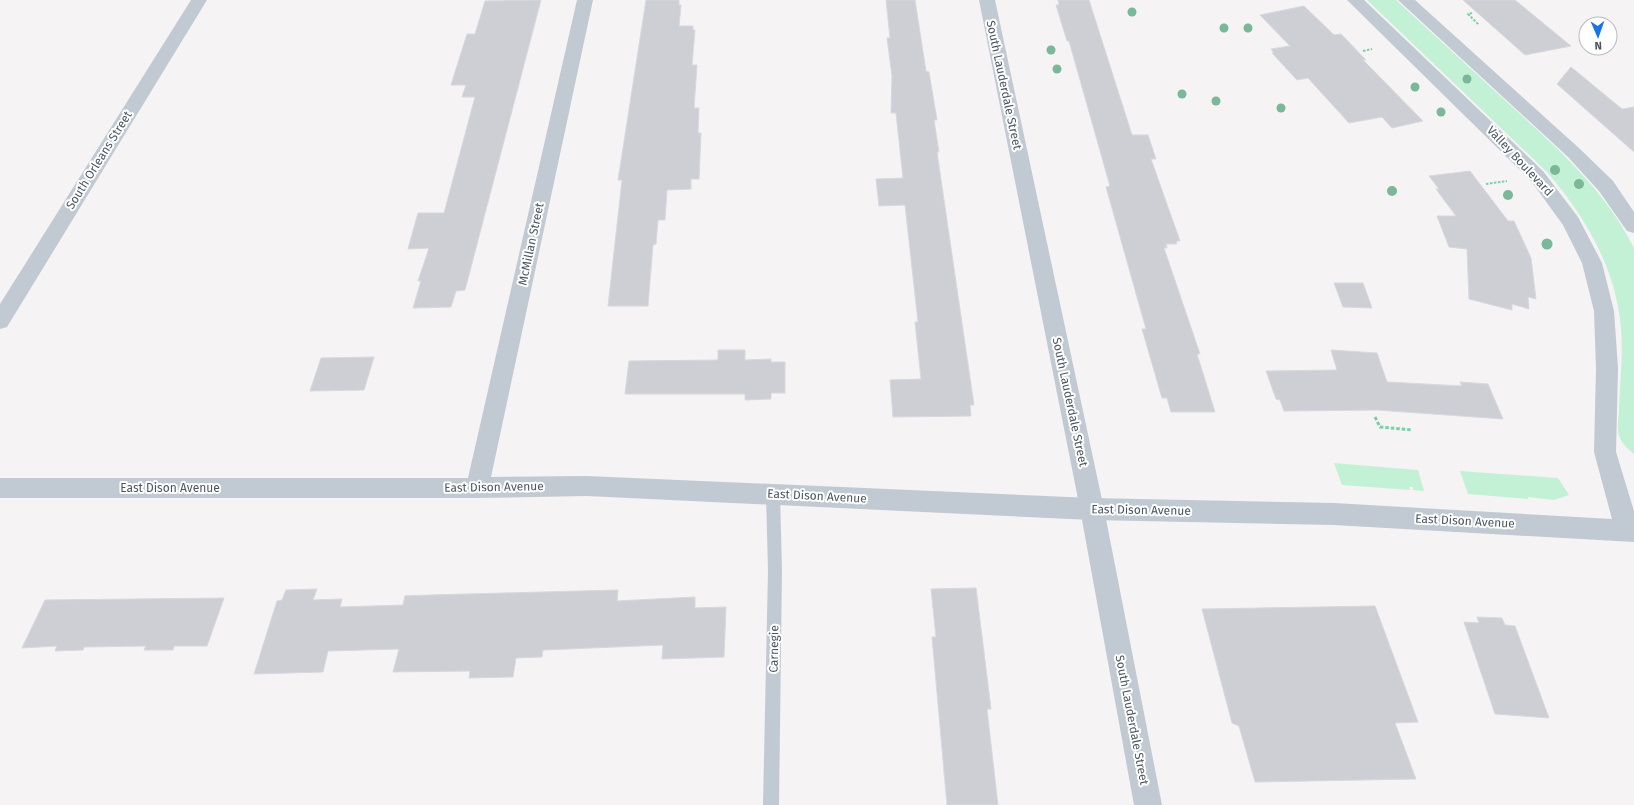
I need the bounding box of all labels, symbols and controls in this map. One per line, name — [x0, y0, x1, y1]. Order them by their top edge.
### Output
north arrow — [1578, 16, 1618, 56]
street label: South Lauderdale Street — [983, 19, 1025, 152]
text: N — [1594, 39, 1602, 52]
street label: South Orleans Street — [63, 108, 135, 212]
street label: Valley Boulevard — [1484, 123, 1556, 199]
street label: McMillan Street — [515, 201, 547, 287]
street label: South Lauderdale Street — [1049, 336, 1091, 469]
street label: East Dison Avenue — [444, 479, 544, 495]
street label: East Dison Avenue — [120, 481, 220, 495]
street label: East Dison Avenue — [767, 486, 867, 506]
street label: East Dison Avenue — [1091, 502, 1191, 518]
street label: East Dison Avenue — [1415, 511, 1515, 531]
street label: Carnegie — [767, 625, 781, 673]
street label: South Lauderdale Street — [1113, 654, 1152, 787]

